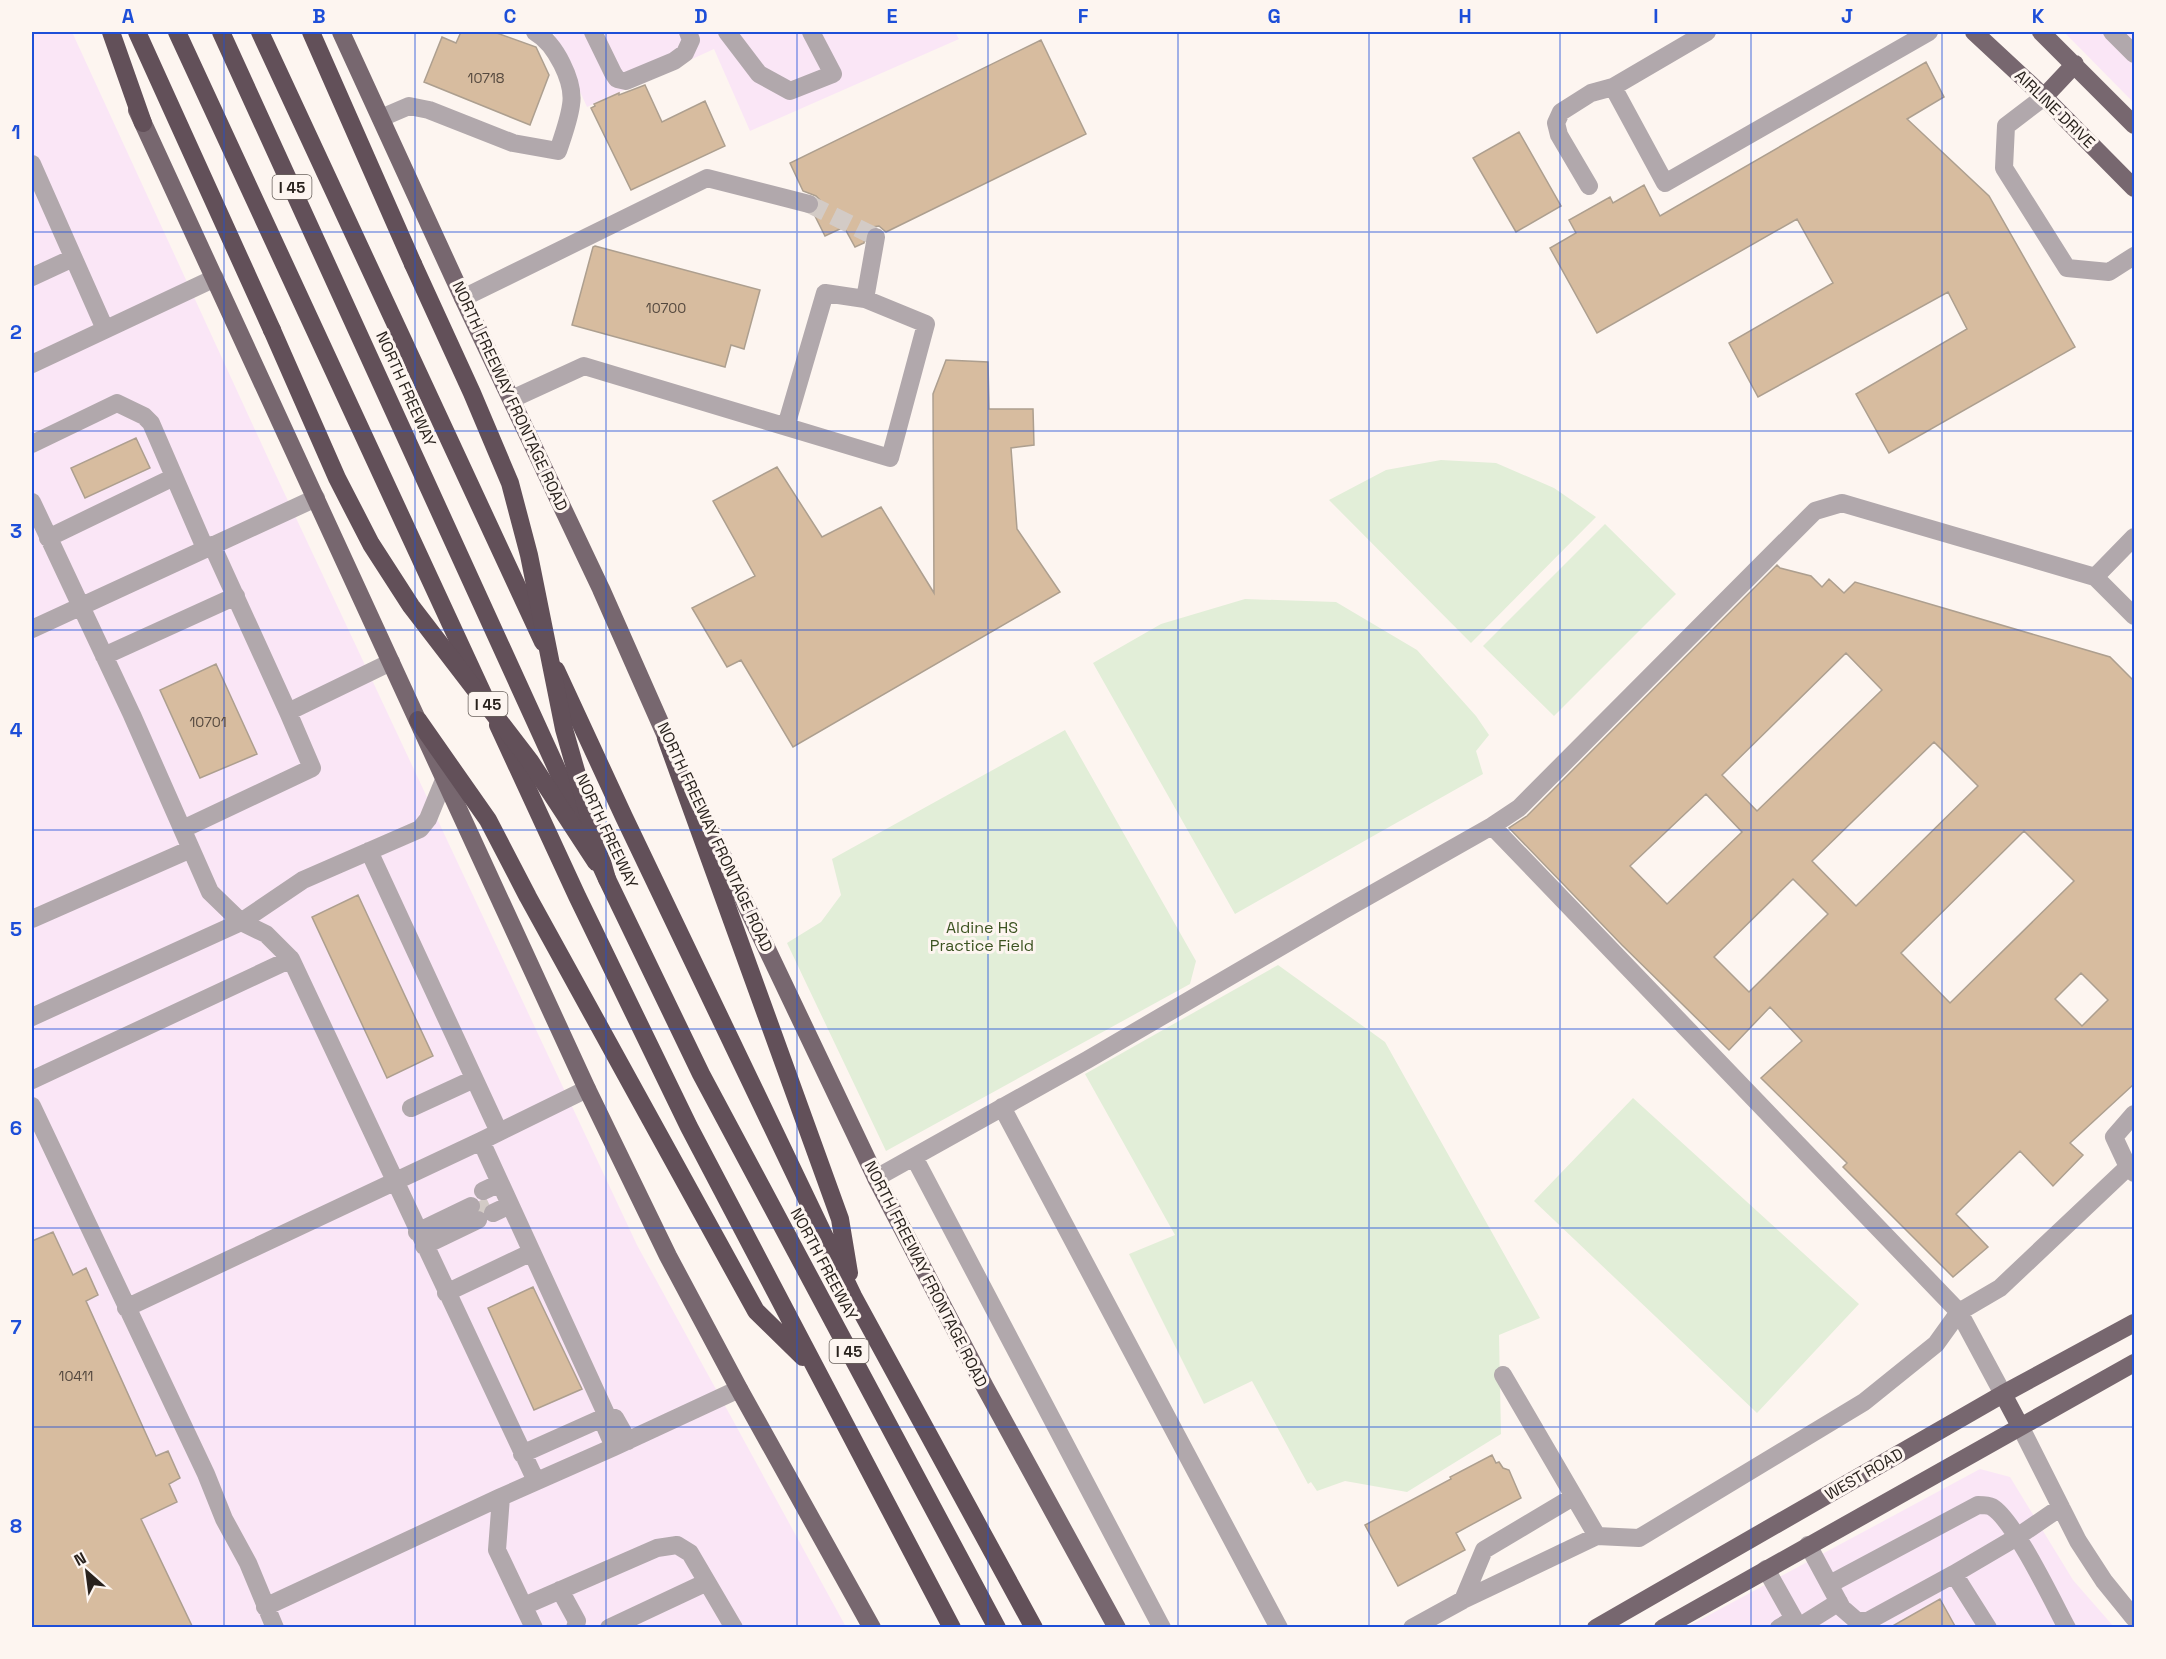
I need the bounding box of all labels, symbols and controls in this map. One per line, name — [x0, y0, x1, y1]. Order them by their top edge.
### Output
text: A — [122, 3, 135, 29]
text: B — [312, 3, 326, 29]
text: C — [504, 3, 517, 29]
text: D — [694, 3, 708, 29]
text: E — [886, 3, 898, 29]
text: F — [1078, 3, 1089, 29]
text: G — [1267, 3, 1281, 29]
text: H — [1458, 3, 1472, 29]
text: I — [1653, 3, 1659, 29]
text: J — [1841, 3, 1853, 29]
text: K — [2032, 3, 2045, 29]
street label: AIRLINE DRIVE — [2010, 65, 2100, 153]
house number: 10718 — [468, 69, 505, 87]
text: 1 — [11, 119, 21, 145]
road number: I 45 — [272, 175, 312, 199]
street label: NORTH FREEWAY FRONTAGE ROAD — [447, 278, 573, 514]
house number: 10700 — [646, 299, 686, 317]
text: 2 — [10, 319, 22, 345]
street label: NORTH FREEWAY — [371, 328, 441, 450]
text: 3 — [10, 518, 22, 544]
road number: I 45 — [468, 692, 508, 716]
house number: 10701 — [189, 713, 227, 731]
text: 4 — [10, 717, 23, 743]
street label: NORTH FREEWAY FRONTAGE ROAD — [652, 719, 778, 955]
street label: NORTH FREEWAY — [571, 770, 643, 892]
text: 5 — [10, 916, 22, 942]
park label: Aldine HS Practice Field — [930, 917, 1034, 956]
text: 6 — [10, 1115, 22, 1141]
street label: NORTH FREEWAY FRONTAGE ROAD — [860, 1157, 992, 1391]
street label: NORTH FREEWAY — [786, 1204, 863, 1324]
text: 7 — [10, 1314, 22, 1340]
road number: I 45 — [830, 1339, 868, 1363]
house number: 10411 — [59, 1367, 93, 1385]
street label: WEST ROAD — [1821, 1443, 1907, 1505]
text: 8 — [10, 1513, 22, 1539]
north arrow — [57, 1542, 117, 1602]
text: N — [71, 1547, 90, 1571]

